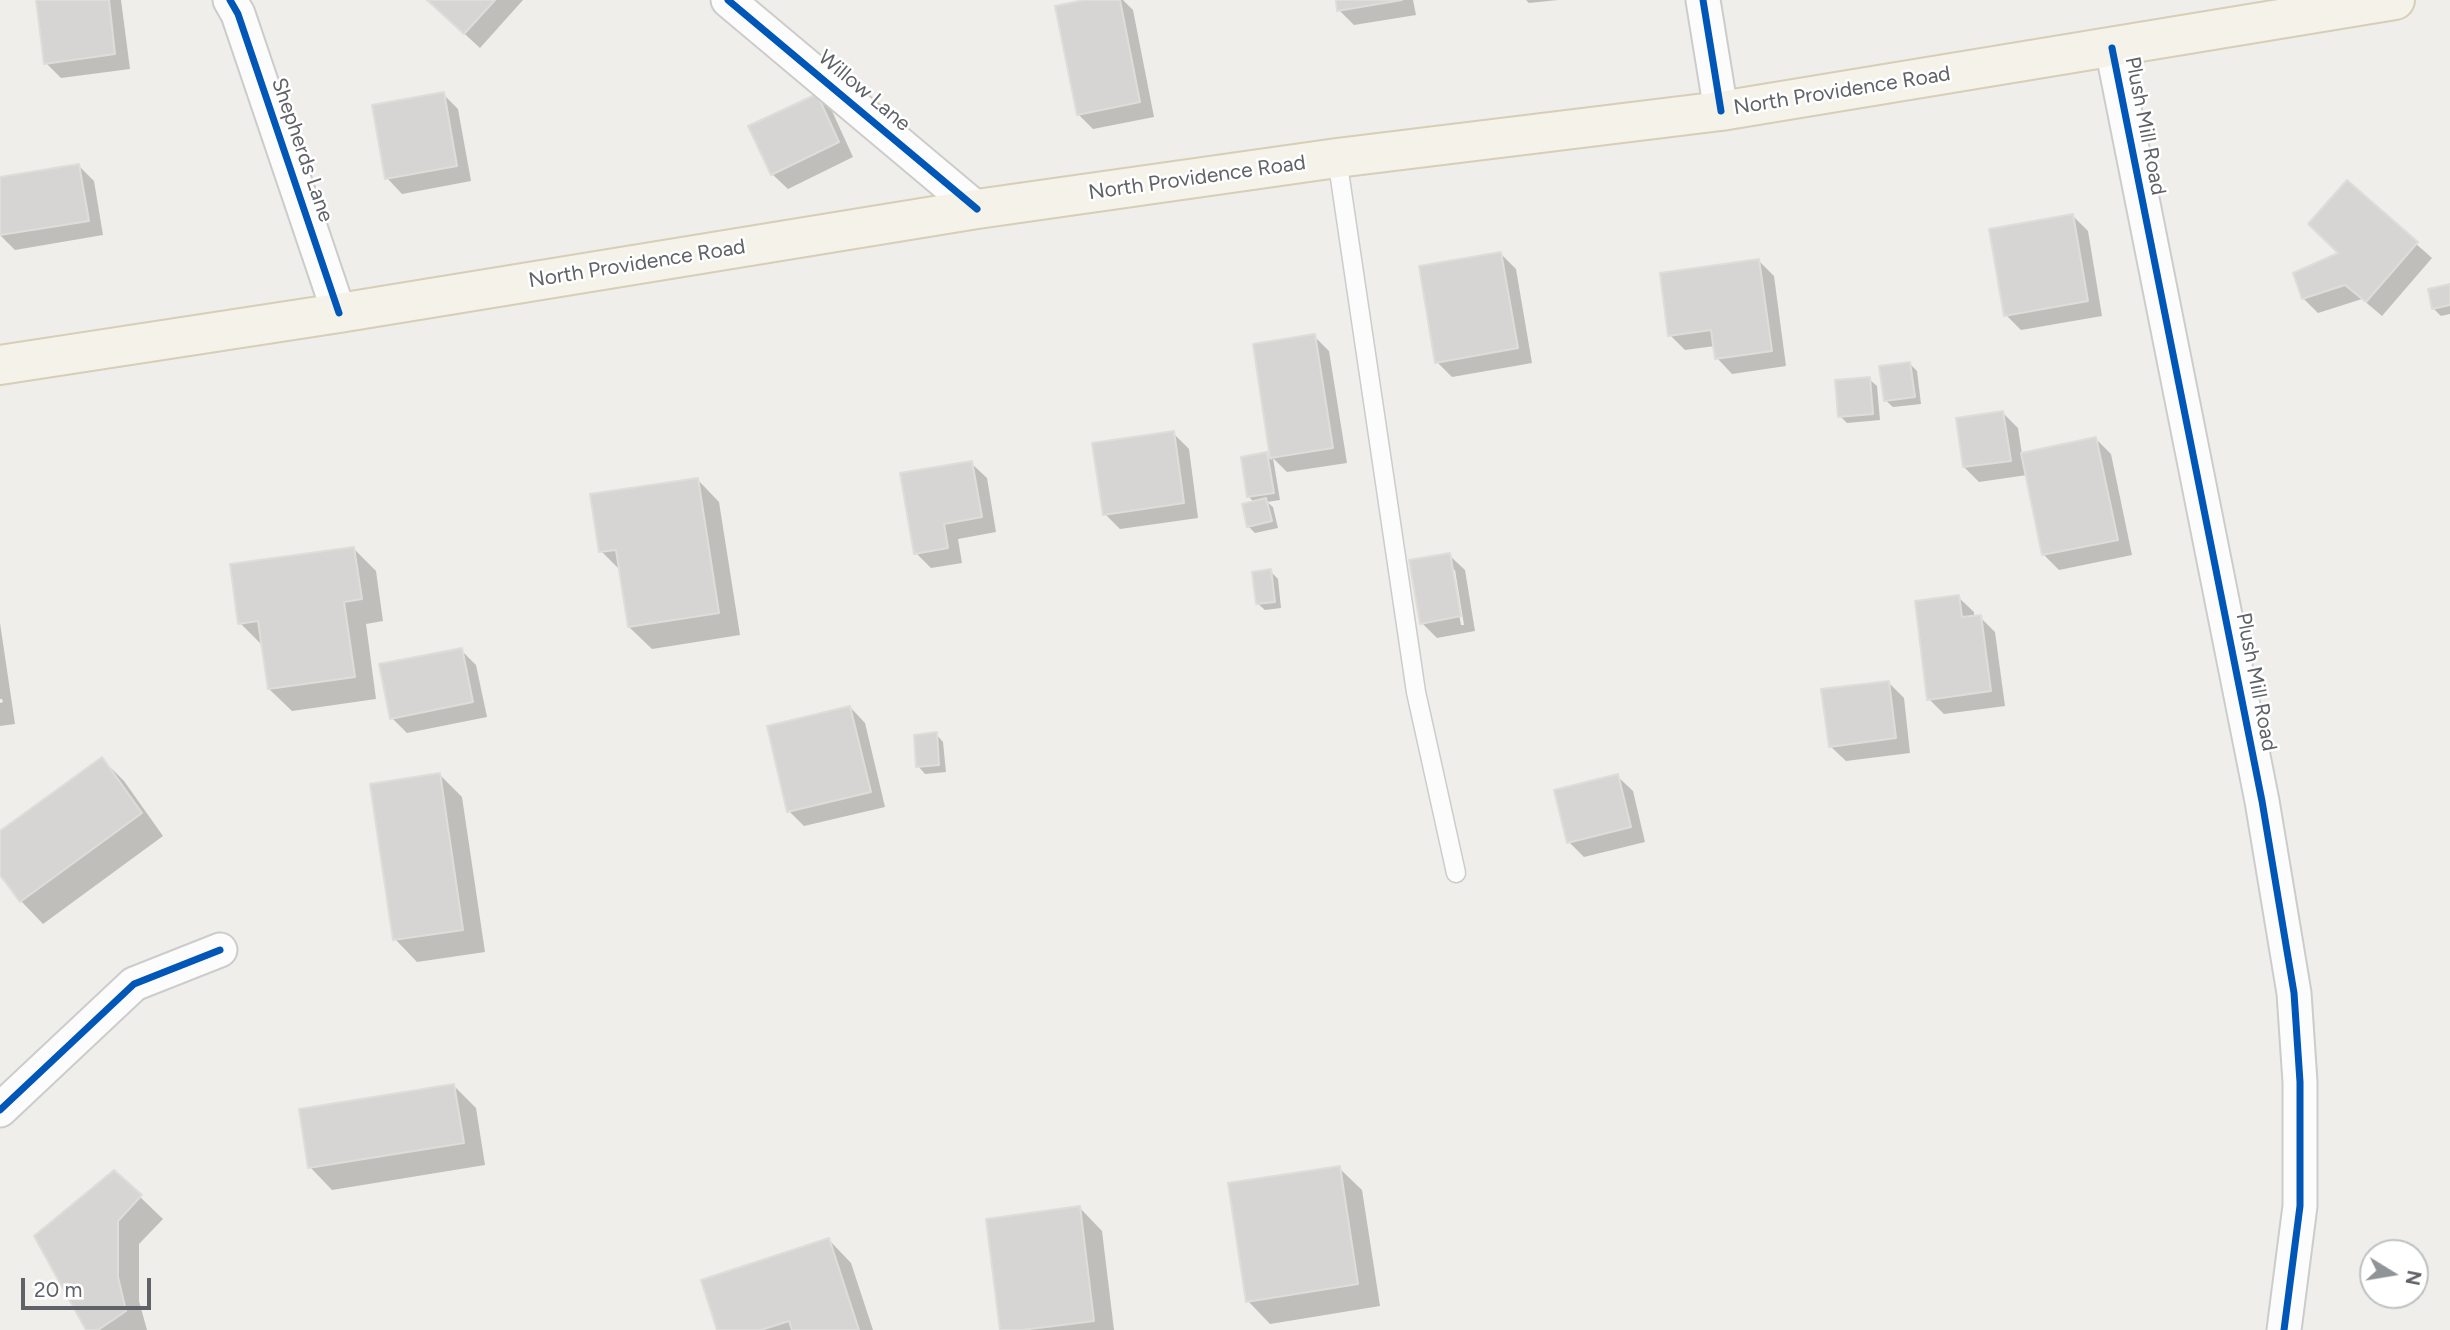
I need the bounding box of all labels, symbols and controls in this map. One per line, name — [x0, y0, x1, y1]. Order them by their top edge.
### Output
street label: Willow Lane — [813, 45, 915, 137]
street label: Plush Mill Road — [2119, 55, 2171, 197]
street label: North Providence Road — [1732, 61, 1952, 121]
street label: Shepherds Lane — [266, 75, 338, 225]
street label: North Providence Road — [1087, 150, 1307, 206]
street label: North Providence Road — [527, 234, 747, 294]
street label: Plush Mill Road — [2230, 611, 2282, 753]
north arrow — [2359, 1239, 2429, 1309]
scale bar — [24, 1264, 154, 1308]
text: N — [2400, 1268, 2426, 1287]
text: 20 m — [34, 1277, 82, 1302]

